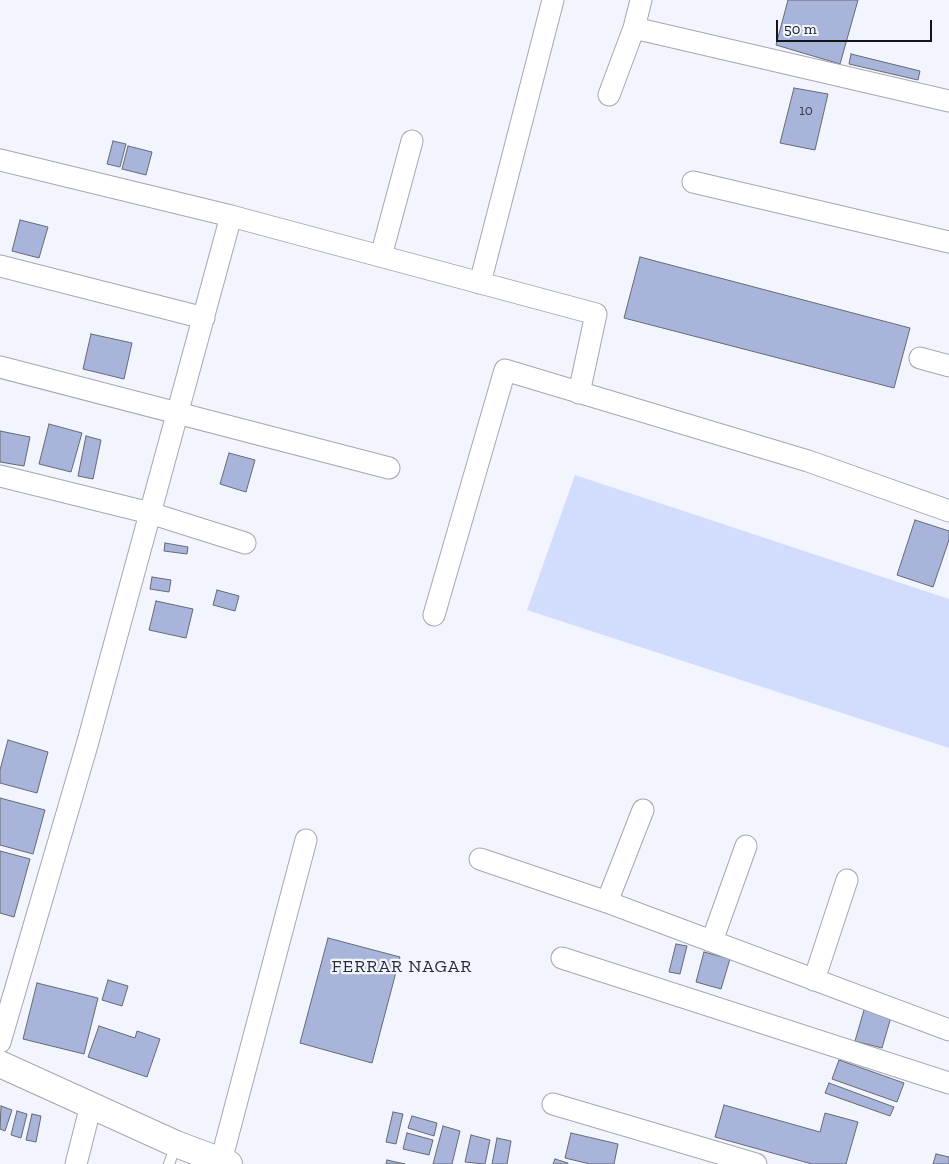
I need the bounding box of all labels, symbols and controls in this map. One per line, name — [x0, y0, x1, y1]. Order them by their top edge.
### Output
scale bar — [779, 10, 935, 42]
text: 50 m — [784, 20, 817, 38]
house number: 10 — [799, 103, 813, 119]
district label: FERRAR NAGAR — [330, 956, 474, 978]

